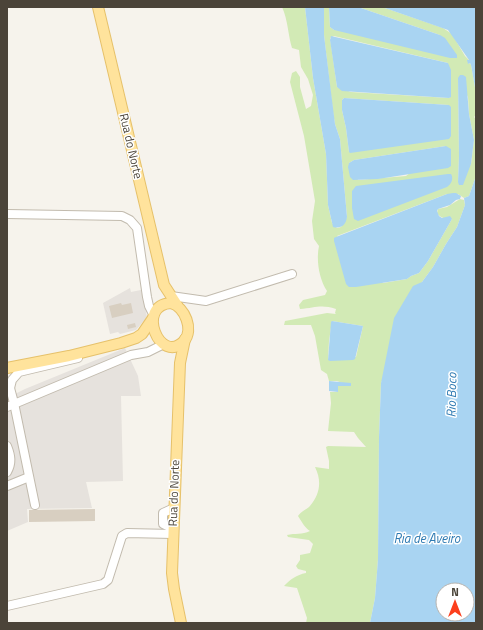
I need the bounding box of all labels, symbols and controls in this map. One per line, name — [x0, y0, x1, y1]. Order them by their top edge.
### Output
street label: Rua do Norte — [115, 111, 148, 180]
water label: Rio Boco — [441, 372, 461, 418]
street label: Rua do Norte — [163, 459, 184, 527]
water label: Ria de Aveiro — [394, 528, 461, 548]
north arrow — [435, 582, 475, 622]
text: N — [451, 584, 459, 600]

